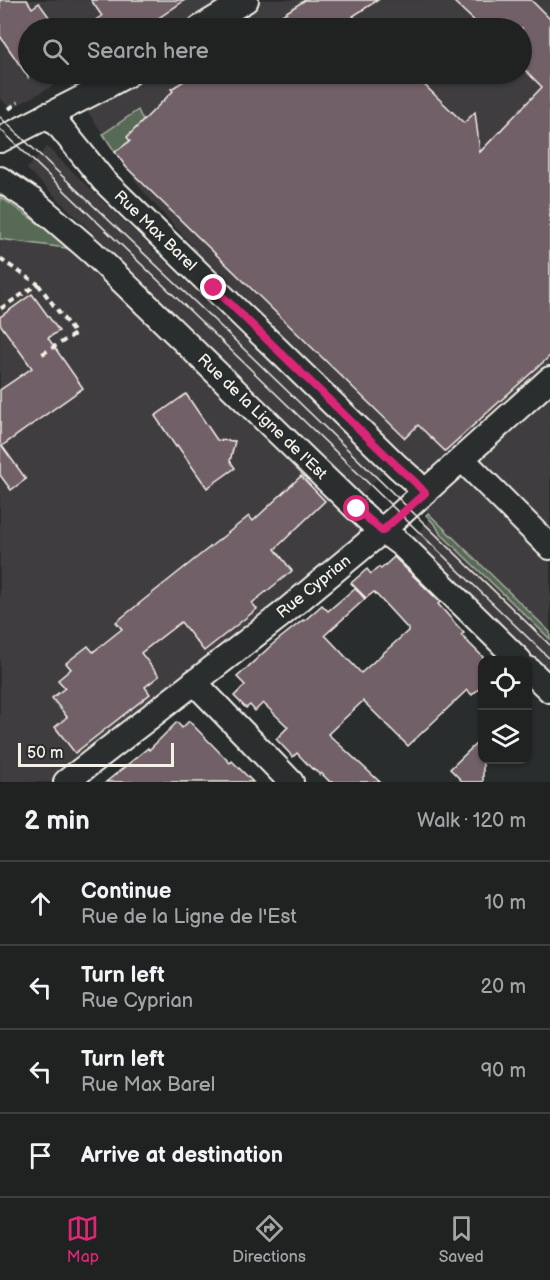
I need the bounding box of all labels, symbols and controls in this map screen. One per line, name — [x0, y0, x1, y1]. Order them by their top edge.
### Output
search box — [18, 18, 532, 84]
icon: search — [39, 35, 72, 68]
text: Search here — [87, 38, 209, 65]
street label: Rue Max Barel — [110, 187, 200, 275]
route end — [200, 274, 226, 300]
street label: Rue de la Ligne de l'Est — [193, 350, 331, 484]
route start — [343, 495, 369, 521]
street label: Rue Cyprian — [273, 551, 355, 623]
map controls — [478, 656, 532, 764]
button: locate — [478, 656, 532, 710]
button: layers — [478, 710, 532, 764]
scale bar — [18, 740, 174, 768]
text: 50 m — [27, 744, 63, 763]
text: 2 min — [24, 806, 90, 837]
text: Walk · 120 m — [417, 809, 526, 833]
text: Continue — [81, 878, 171, 905]
icon: ahead — [24, 887, 57, 920]
text: 10 m — [485, 891, 526, 915]
text: Rue de la Ligne de l'Est — [81, 905, 297, 929]
text: Turn left — [81, 962, 165, 989]
icon: left — [24, 971, 57, 1004]
text: 20 m — [481, 975, 526, 999]
text: Rue Cyprian — [81, 989, 193, 1013]
text: Turn left — [81, 1046, 165, 1073]
icon: left — [24, 1055, 57, 1088]
text: 90 m — [481, 1059, 526, 1083]
text: Rue Max Barel — [81, 1073, 215, 1097]
icon: arrive — [24, 1139, 57, 1172]
text: Arrive at destination — [81, 1142, 283, 1169]
tab: Map — [66, 1212, 99, 1267]
tab: Directions — [232, 1212, 306, 1267]
tab: Saved — [439, 1212, 484, 1267]

